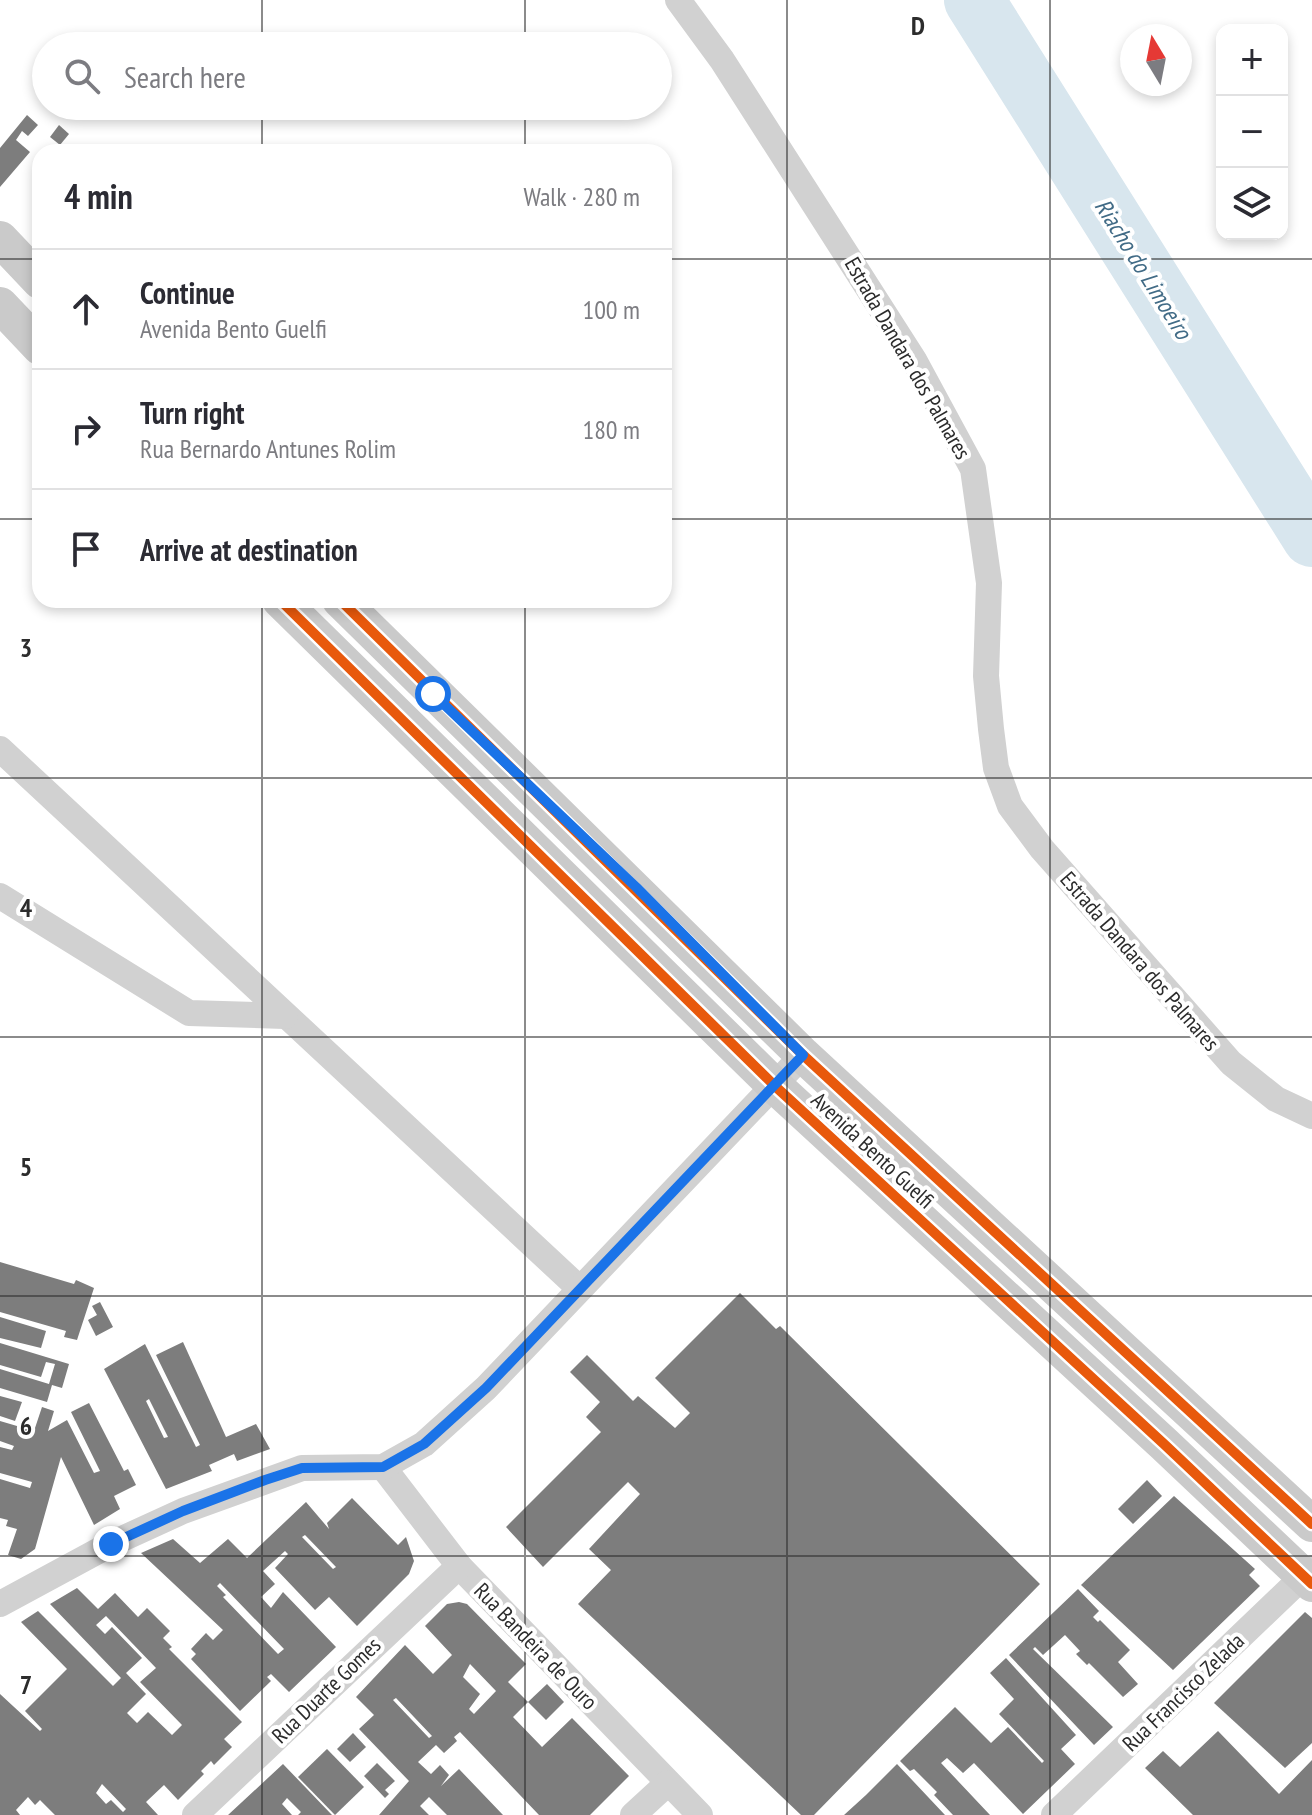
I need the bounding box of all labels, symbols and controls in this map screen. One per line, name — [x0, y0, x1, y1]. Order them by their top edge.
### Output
text: D — [911, 9, 925, 42]
north arrow — [1120, 24, 1192, 96]
map controls — [1216, 24, 1288, 240]
button: + — [1216, 24, 1288, 96]
search box — [32, 32, 672, 120]
icon: search — [60, 54, 104, 98]
text: Search here — [124, 57, 246, 96]
button: − — [1216, 96, 1288, 168]
button: layers — [1216, 168, 1288, 240]
text: 4 min — [64, 174, 133, 218]
text: Walk · 280 m — [523, 180, 640, 213]
water label: Riacho do Limoeiro — [1088, 193, 1200, 346]
street label: Estrada Dandara dos Palmares — [839, 252, 977, 464]
text: Continue — [140, 273, 235, 312]
icon: ahead — [64, 287, 108, 331]
text: 100 m — [582, 293, 640, 326]
text: Avenida Bento Guelfi — [140, 312, 327, 345]
text: Turn right — [140, 393, 244, 432]
icon: right — [64, 407, 108, 451]
text: 180 m — [582, 413, 640, 446]
text: Rua Bernardo Antunes Rolim — [140, 432, 396, 465]
icon: arrive — [64, 527, 108, 571]
text: Arrive at destination — [140, 530, 358, 569]
text: 3 — [20, 631, 32, 664]
route start — [415, 676, 451, 712]
street label: Estrada Dandara dos Palmares — [1054, 866, 1226, 1056]
text: 4 — [20, 891, 33, 924]
street label: Avenida Bento Guelfi — [806, 1086, 940, 1214]
text: 5 — [20, 1150, 32, 1183]
text: 6 — [20, 1409, 32, 1442]
route end — [93, 1526, 129, 1562]
street label: Rua Bandeira de Ouro — [468, 1577, 604, 1715]
street label: Rua Francisco Zelada — [1116, 1627, 1250, 1757]
street label: Rua Duarte Gomes — [266, 1631, 386, 1749]
text: 7 — [20, 1668, 32, 1701]

